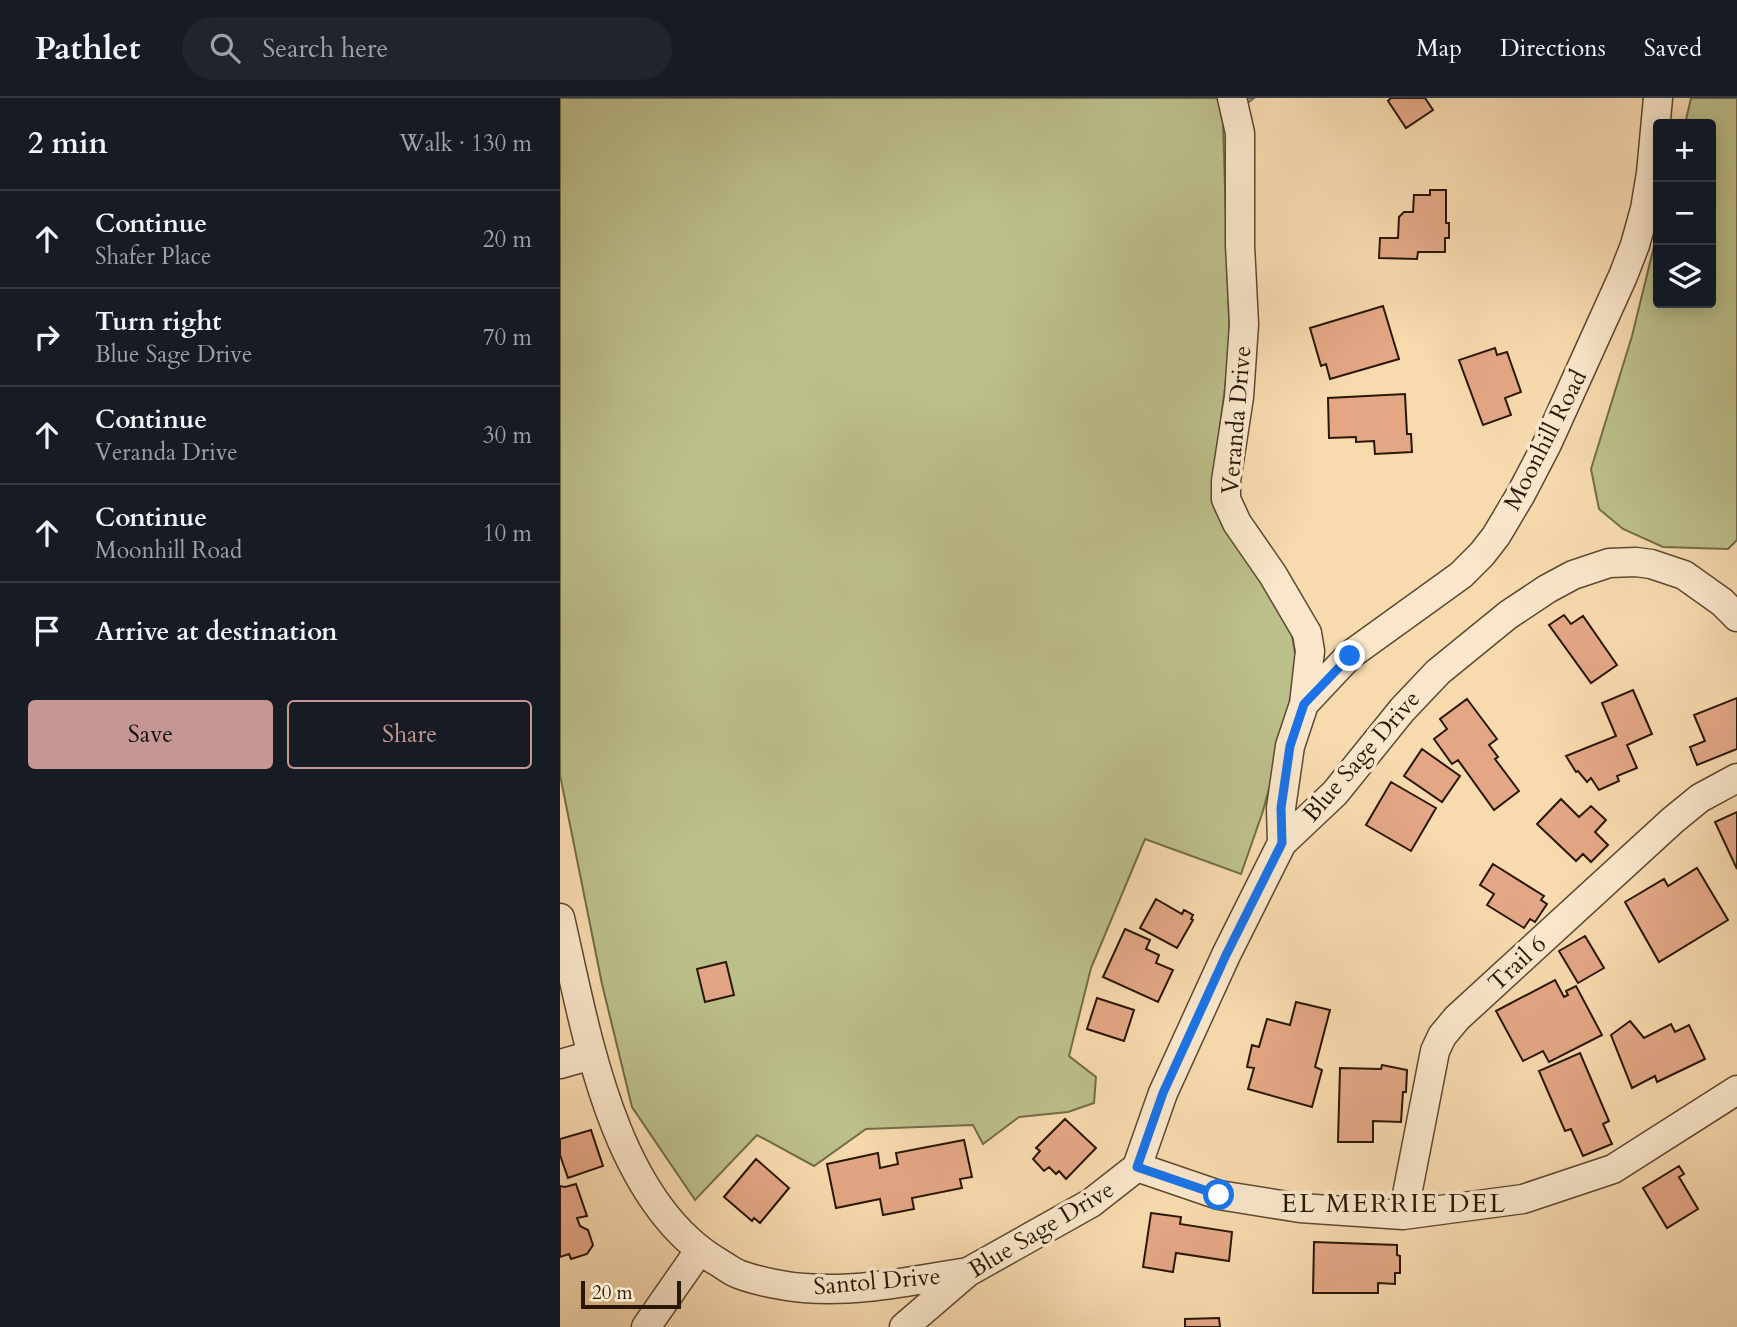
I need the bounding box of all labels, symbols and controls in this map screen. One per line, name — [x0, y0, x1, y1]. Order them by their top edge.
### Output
search box — [182, 17, 672, 80]
text: Pathlet — [35, 26, 140, 71]
icon: search — [206, 29, 244, 67]
text: Search here — [262, 31, 388, 66]
text: Map — [1416, 32, 1462, 65]
text: Directions — [1500, 32, 1606, 65]
text: Saved — [1644, 32, 1702, 65]
map controls — [1653, 119, 1716, 308]
button: + — [1653, 119, 1716, 182]
text: 2 min — [28, 123, 108, 164]
text: Walk · 130 m — [399, 128, 532, 159]
button: − — [1653, 182, 1716, 245]
text: Continue — [95, 206, 207, 241]
icon: ahead — [28, 220, 66, 258]
text: 20 m — [483, 224, 532, 255]
text: Shafer Place — [95, 241, 211, 272]
button: layers — [1653, 245, 1716, 308]
text: Turn right — [95, 304, 222, 339]
icon: right — [28, 318, 66, 356]
text: 70 m — [483, 322, 532, 353]
text: Blue Sage Drive — [95, 339, 252, 370]
street label: Veranda Drive — [1214, 344, 1259, 496]
street label: Moonhill Road — [1496, 364, 1595, 516]
text: Continue — [95, 402, 207, 437]
icon: ahead — [28, 416, 66, 454]
text: 30 m — [483, 420, 532, 451]
text: Veranda Drive — [95, 437, 238, 468]
text: Continue — [95, 500, 207, 535]
icon: ahead — [28, 514, 66, 552]
text: 10 m — [483, 518, 532, 549]
text: Moonhill Road — [95, 535, 242, 566]
icon: arrive — [28, 612, 66, 650]
text: Arrive at destination — [95, 614, 338, 649]
route end — [1334, 640, 1365, 671]
street label: Blue Sage Drive — [1295, 684, 1428, 829]
button: Save — [28, 700, 273, 769]
button: Share — [287, 700, 532, 769]
street label: Trail 6 — [1481, 928, 1554, 999]
street label: Blue Sage Drive — [962, 1173, 1120, 1286]
route start — [1203, 1179, 1234, 1210]
district label: EL MERRIE DEL — [1281, 1186, 1507, 1221]
street label: Santol Drive — [812, 1260, 942, 1303]
scale bar — [581, 1278, 681, 1310]
text: 20 m — [592, 1280, 633, 1306]

